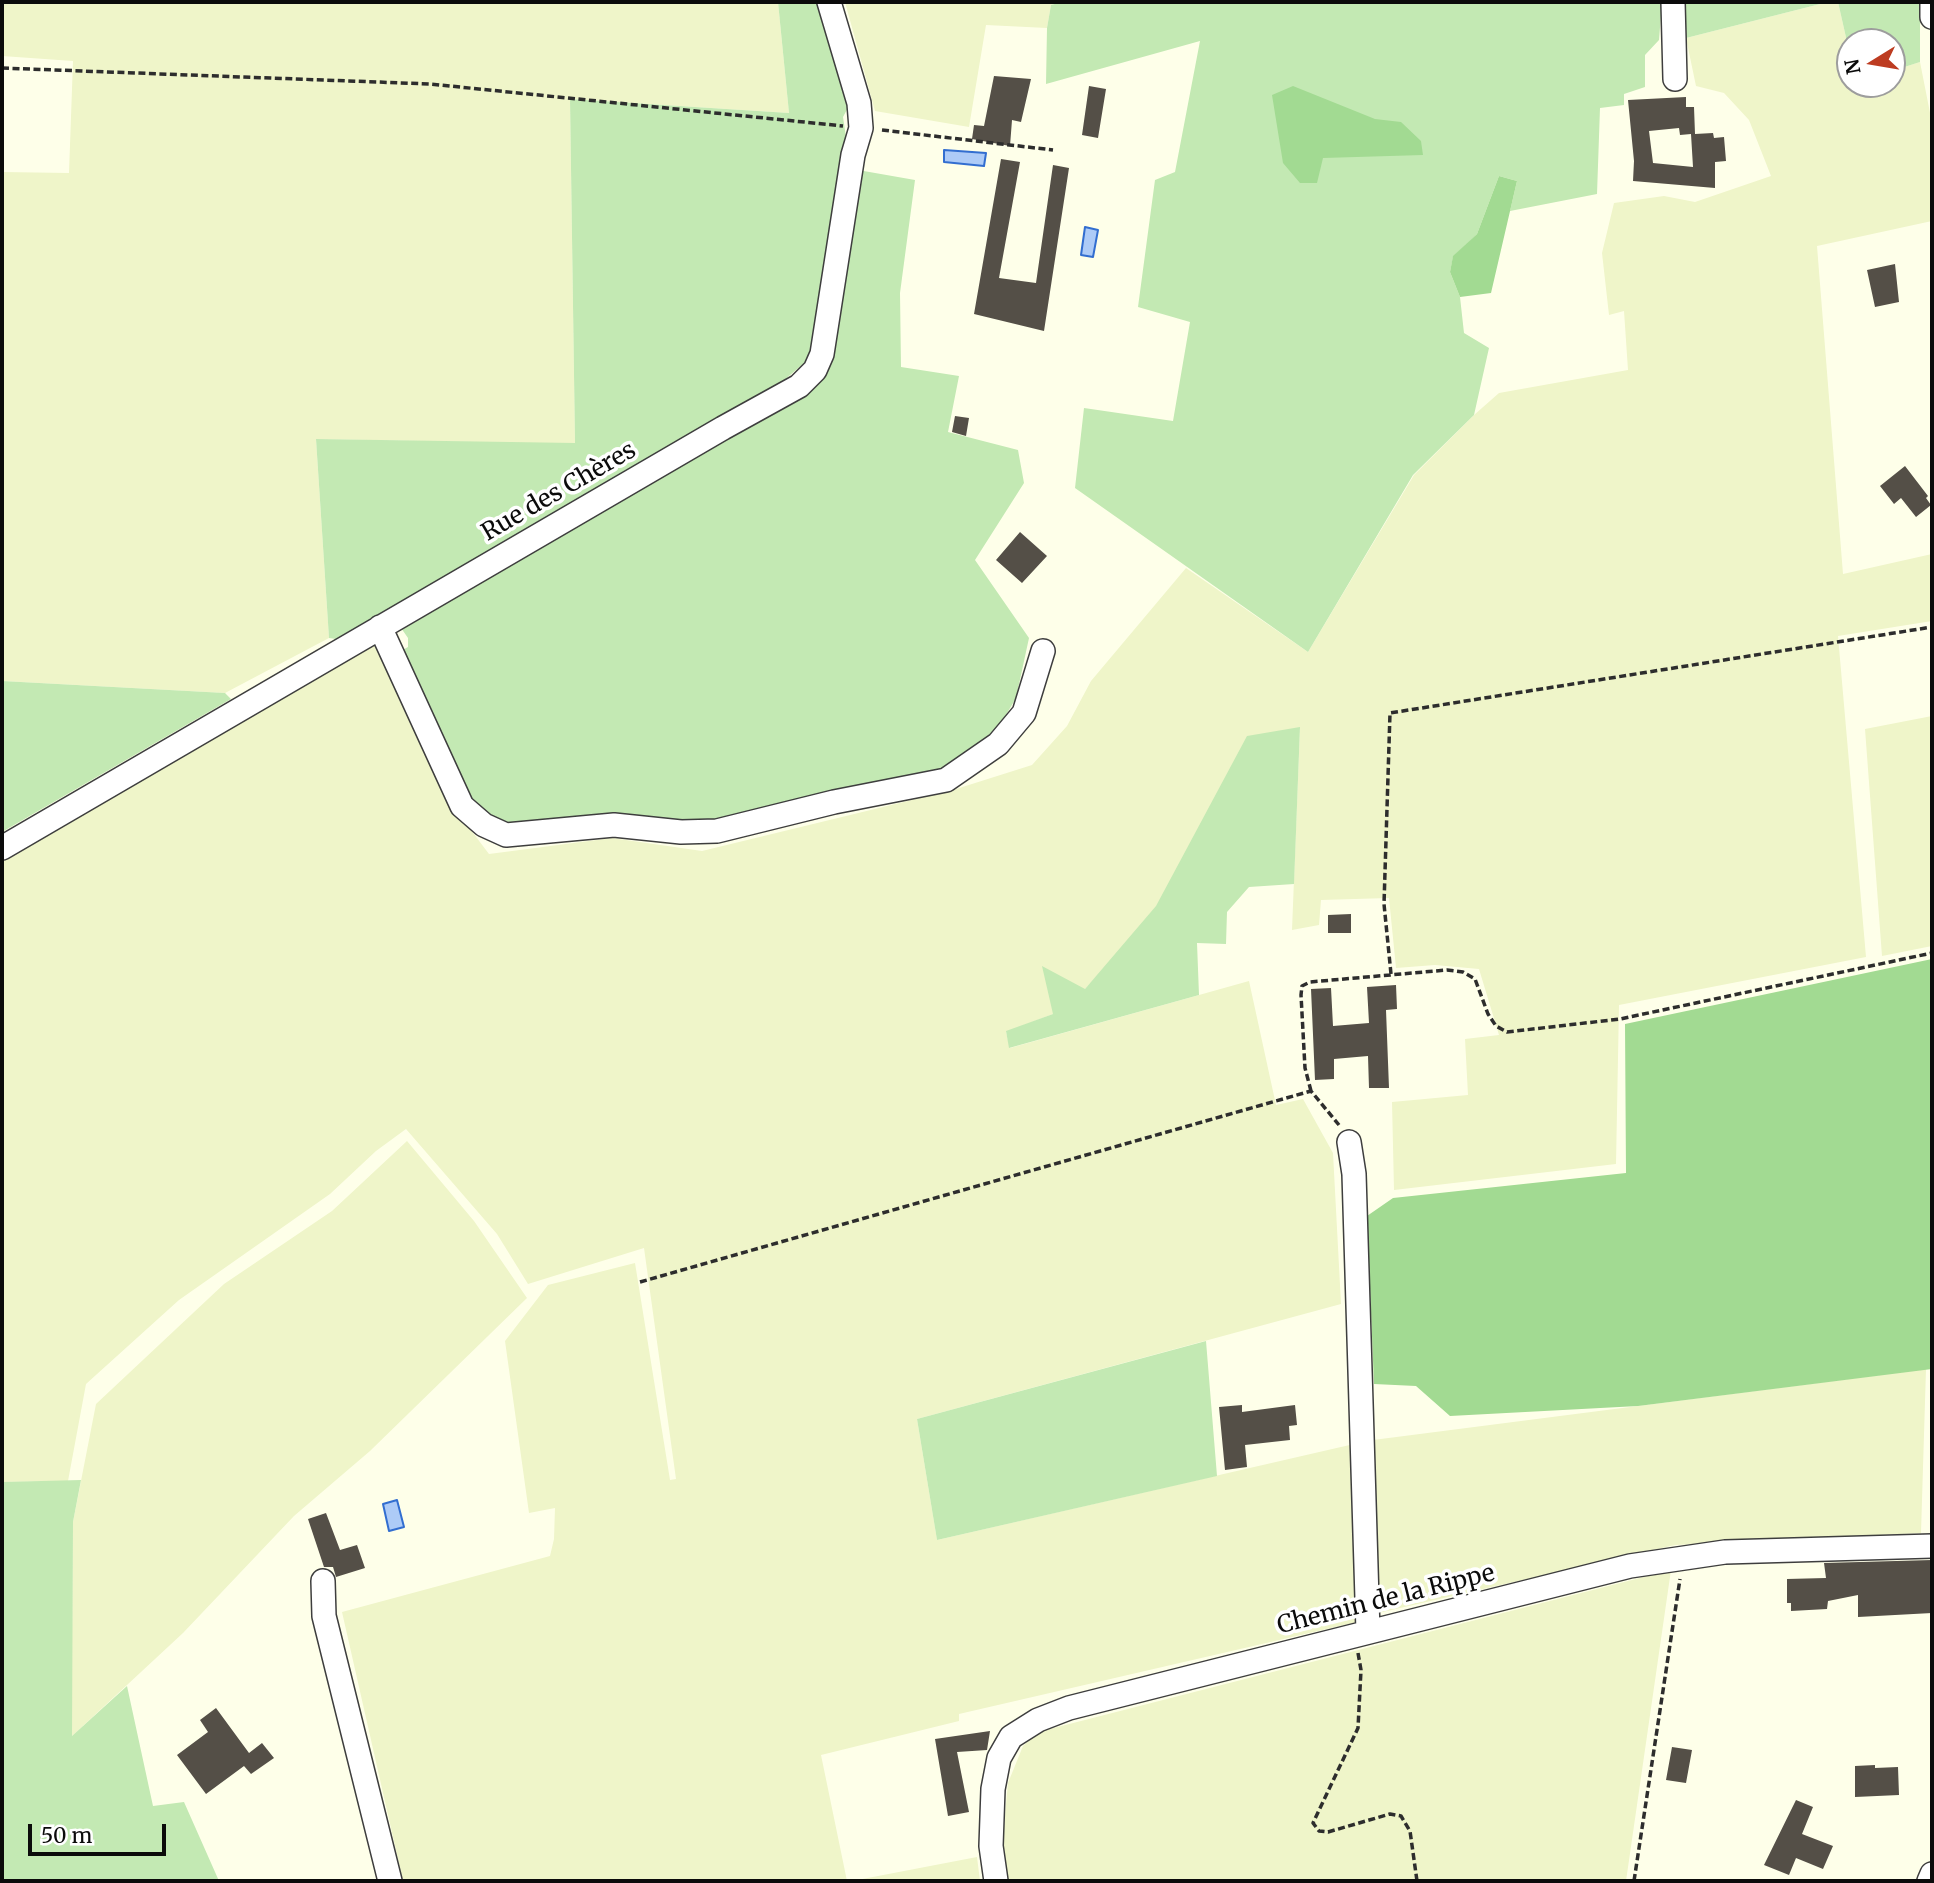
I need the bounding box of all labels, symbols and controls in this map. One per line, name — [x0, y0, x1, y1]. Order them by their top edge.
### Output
north arrow — [1836, 28, 1906, 98]
text: N — [1839, 57, 1866, 76]
street label: Rue des Chères — [477, 436, 641, 548]
street label: Chemin de la Rippe — [1274, 1559, 1498, 1641]
scale bar — [32, 1810, 170, 1854]
text: 50 m — [41, 1822, 92, 1849]

